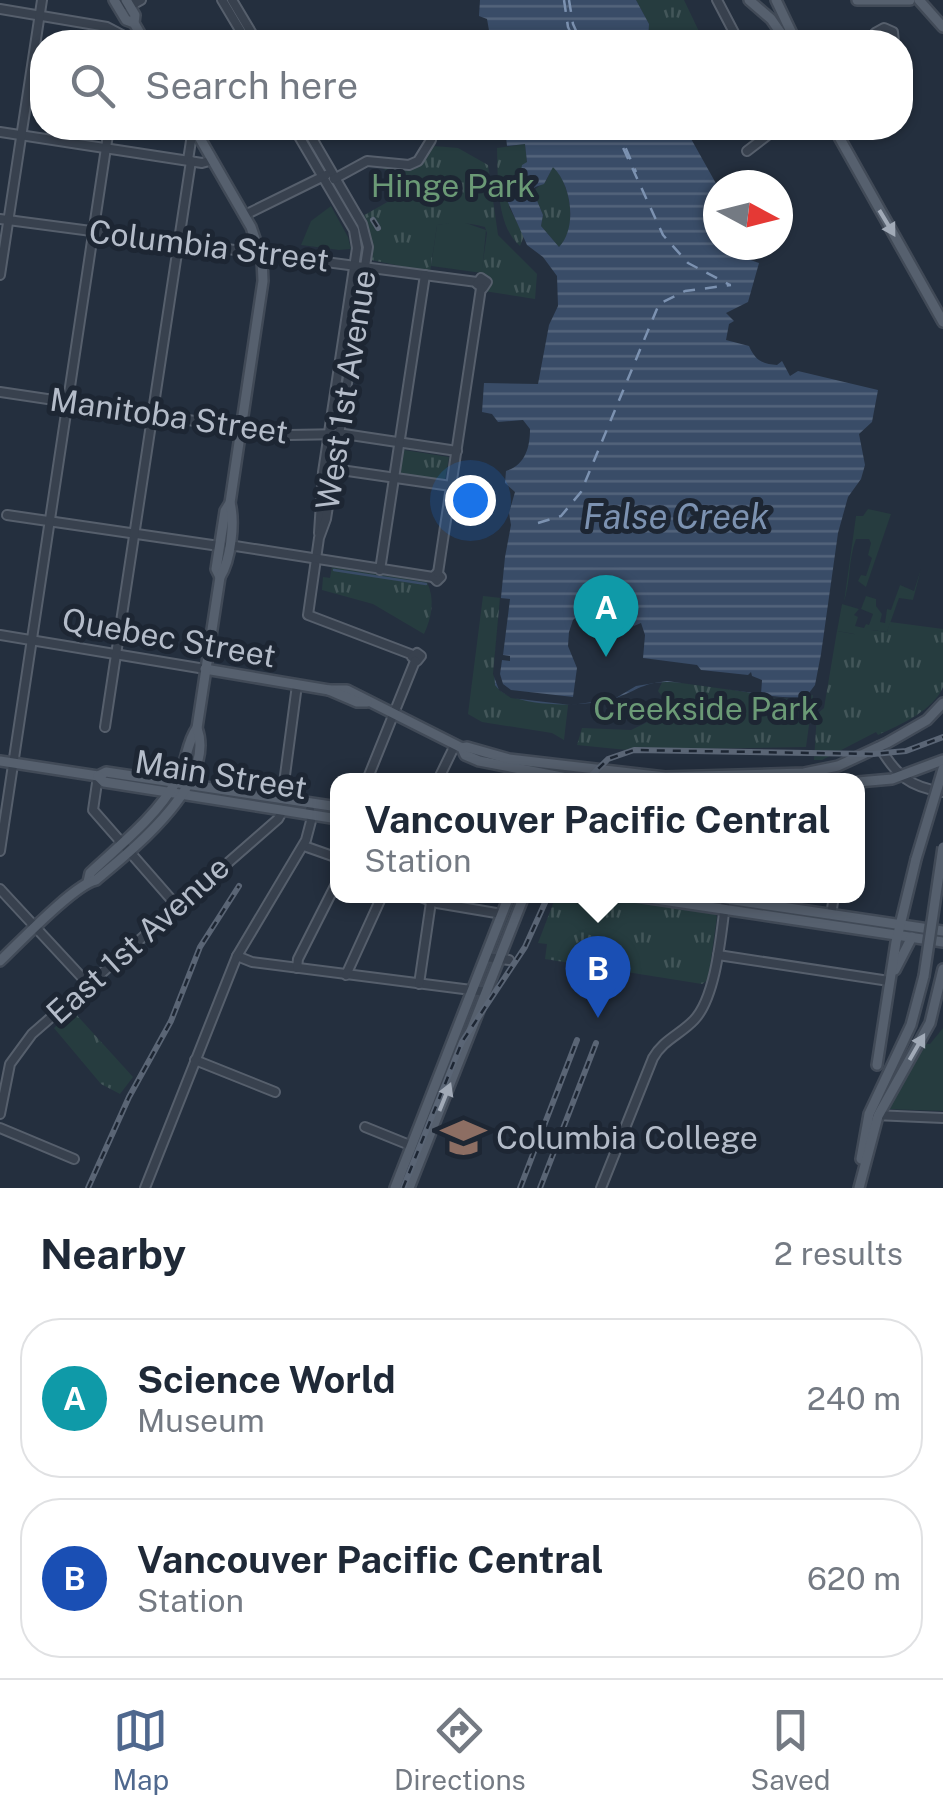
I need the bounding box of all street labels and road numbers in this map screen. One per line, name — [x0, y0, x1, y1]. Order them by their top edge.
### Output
street label: Columbia Street — [87, 212, 331, 279]
street label: West 1st Avenue — [308, 267, 383, 512]
street label: Manitoba Street — [48, 380, 291, 451]
street label: Quebec Street — [59, 601, 279, 675]
street label: Main Street — [132, 743, 310, 806]
street label: East 1st Avenue — [39, 848, 236, 1031]

